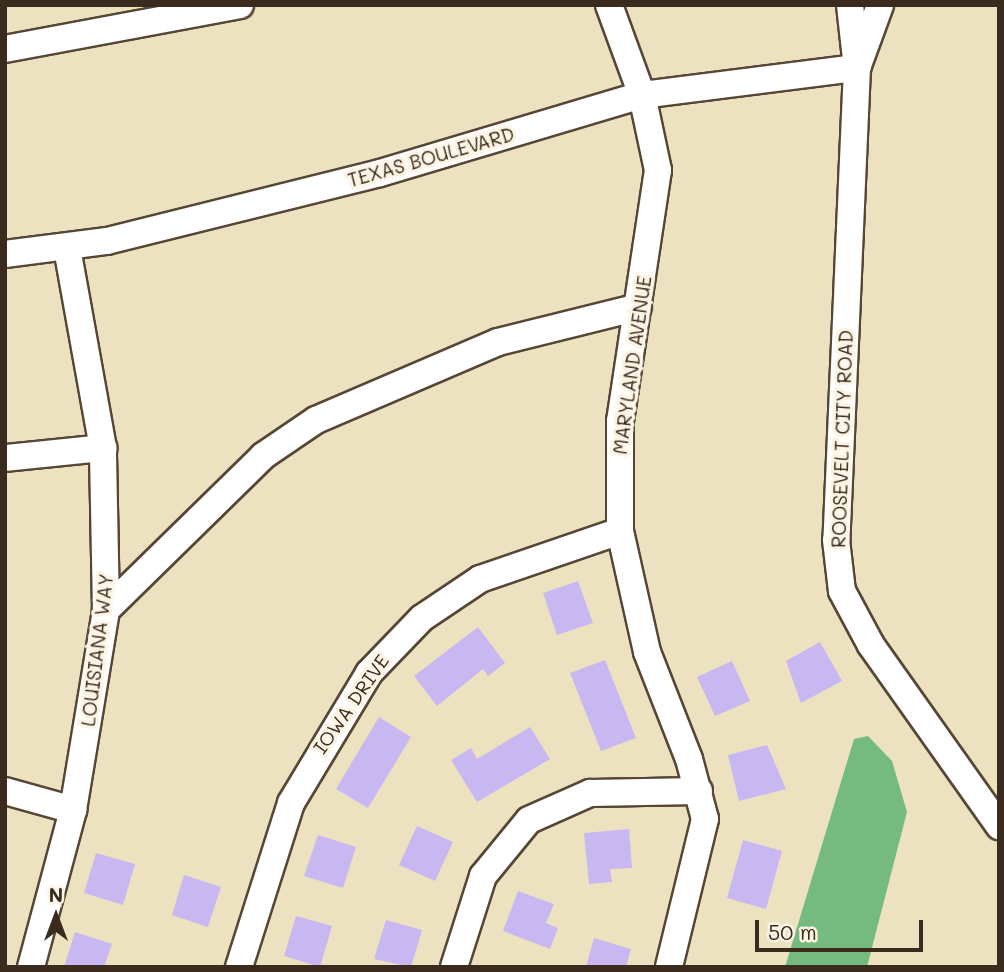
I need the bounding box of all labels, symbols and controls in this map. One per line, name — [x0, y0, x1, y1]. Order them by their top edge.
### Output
street label: TEXAS BOULEVARD — [345, 122, 517, 192]
street label: MARYLAND AVENUE — [608, 274, 656, 456]
street label: ROOSEVELT CITY ROAD — [827, 330, 857, 548]
street label: LOUISIANA WAY — [76, 572, 118, 728]
street label: IOWA DRIVE — [308, 650, 394, 758]
north arrow — [21, 881, 91, 951]
text: N — [49, 882, 63, 907]
scale bar — [759, 906, 927, 950]
text: 50 m — [768, 918, 817, 945]

